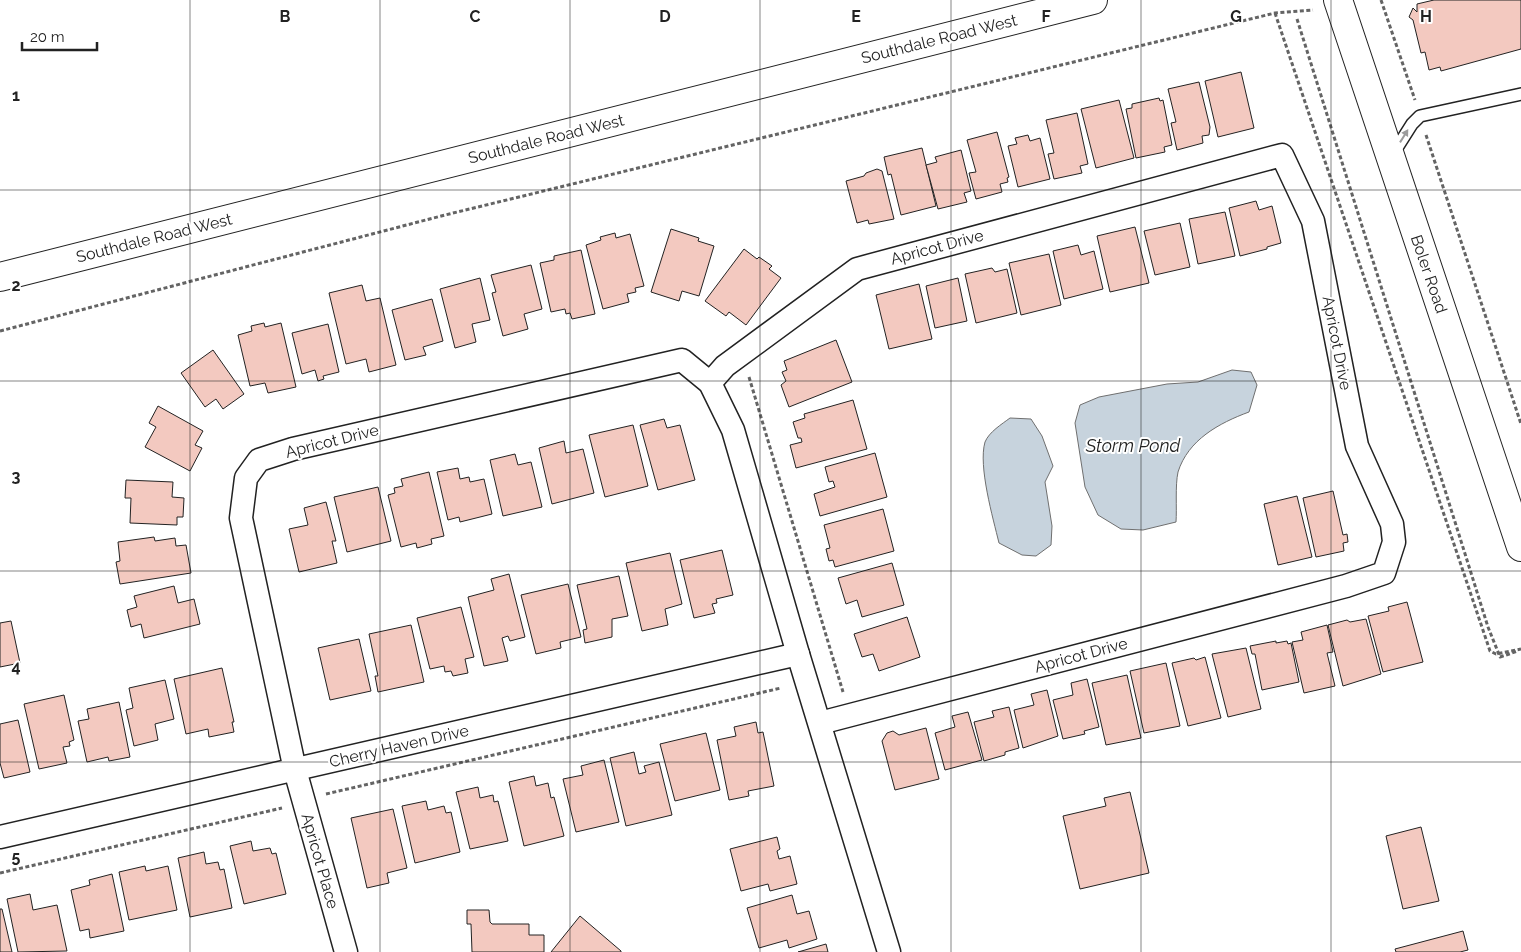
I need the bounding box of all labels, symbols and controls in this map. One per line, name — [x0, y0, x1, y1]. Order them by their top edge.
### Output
text: B — [280, 7, 291, 26]
text: C — [470, 7, 481, 26]
text: D — [659, 7, 671, 26]
text: E — [851, 7, 861, 26]
text: F — [1041, 7, 1051, 26]
text: G — [1230, 7, 1242, 26]
text: H — [1420, 7, 1432, 26]
street label: Southdale Road West — [859, 10, 1020, 68]
scale bar — [22, 20, 98, 52]
text: 20 m — [30, 28, 65, 46]
text: 1 — [12, 86, 20, 105]
street label: Southdale Road West — [466, 110, 627, 168]
one-way arrow — [1400, 129, 1409, 142]
street label: Southdale Road West — [74, 209, 235, 267]
street label: Apricot Drive — [888, 225, 986, 269]
street label: Boler Road — [1407, 232, 1451, 316]
text: 2 — [11, 276, 21, 295]
street label: Apricot Drive — [1319, 294, 1355, 392]
street label: Apricot Drive — [283, 420, 381, 462]
water label: Storm Pond — [1085, 435, 1182, 456]
text: 3 — [12, 467, 21, 486]
street label: Apricot Drive — [1032, 633, 1130, 677]
text: 4 — [11, 657, 21, 676]
street label: Cherry Haven Drive — [327, 721, 471, 771]
street label: Apricot Place — [297, 811, 343, 911]
text: 5 — [12, 847, 21, 866]

